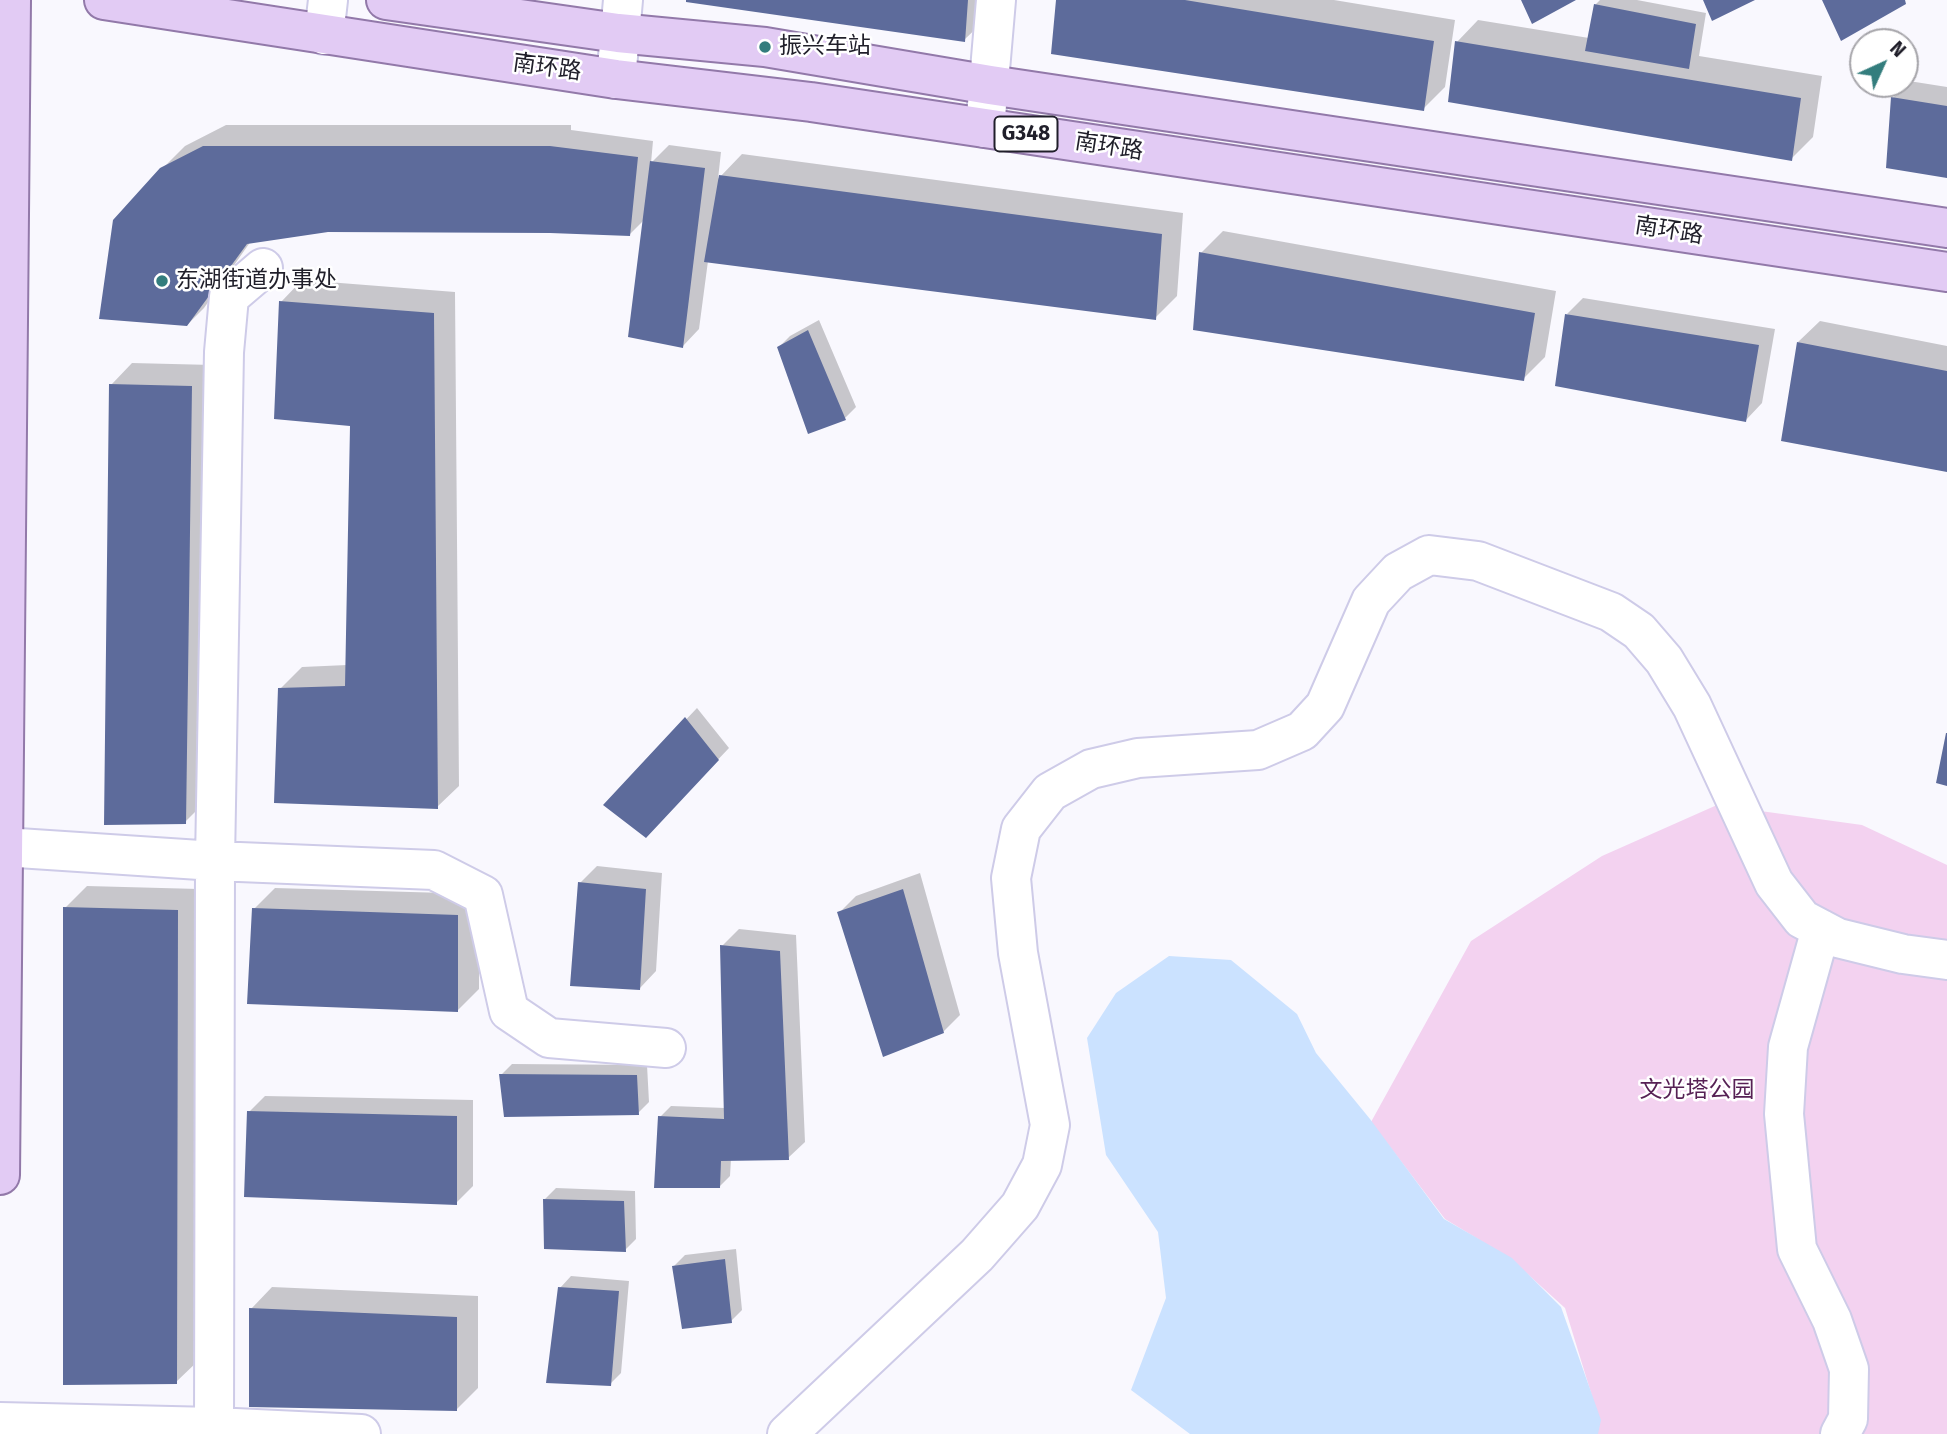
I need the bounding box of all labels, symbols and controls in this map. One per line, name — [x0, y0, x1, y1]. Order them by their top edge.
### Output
north arrow — [1849, 28, 1919, 98]
place label: 振兴车站 — [779, 33, 871, 61]
text: N — [1885, 37, 1910, 62]
marker: 振兴车站 — [757, 39, 773, 55]
street label: 南环路 — [511, 50, 583, 86]
road number: G348 — [995, 116, 1058, 152]
street label: 南环路 — [1073, 128, 1145, 166]
street label: 南环路 — [1633, 212, 1705, 250]
place label: 东湖街道办事处 — [176, 267, 337, 295]
marker: 东湖街道办事处 — [154, 273, 170, 289]
park label: 文光塔公园 — [1640, 1077, 1754, 1105]

